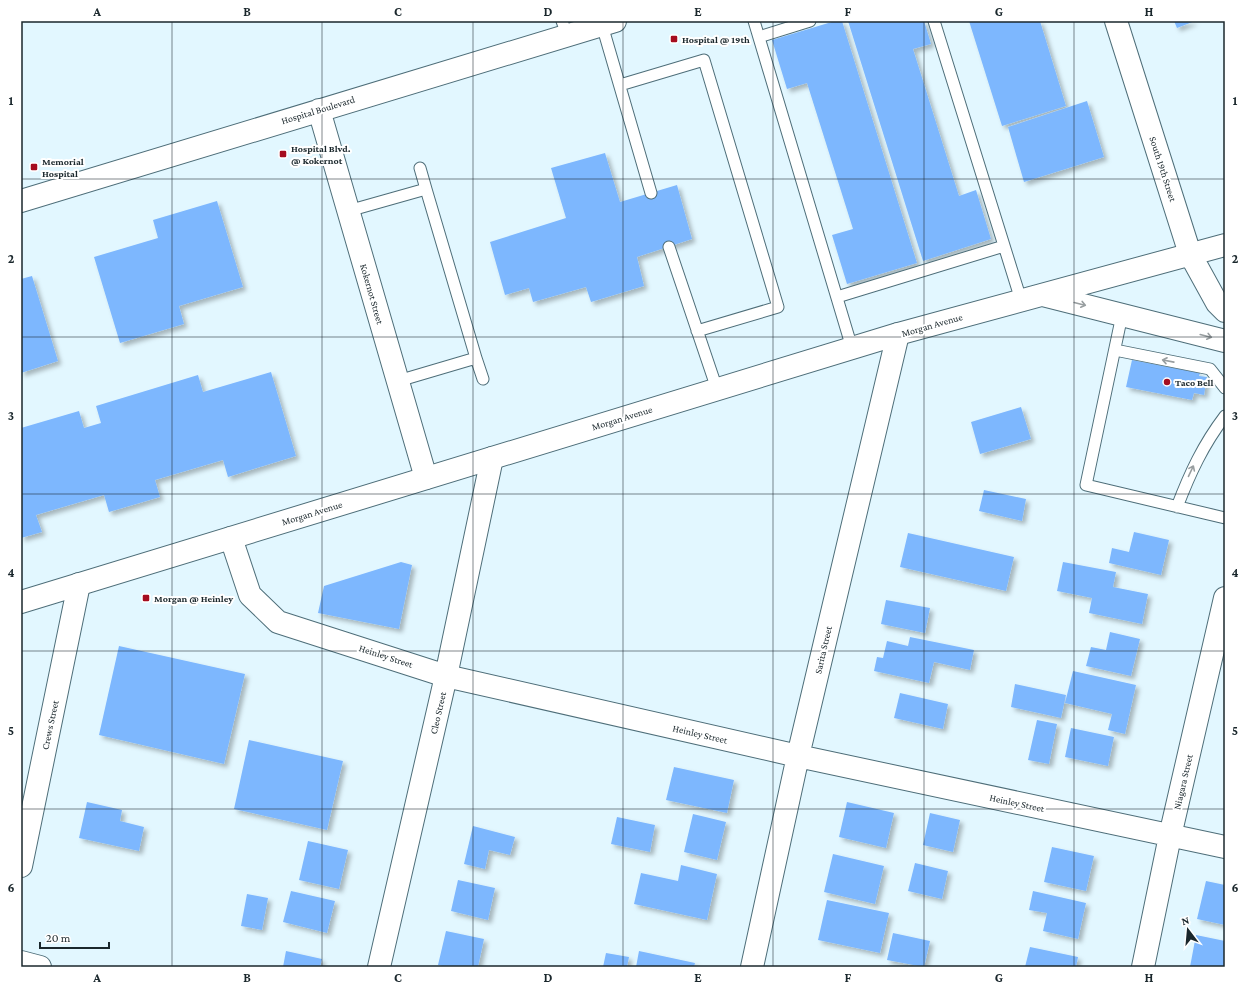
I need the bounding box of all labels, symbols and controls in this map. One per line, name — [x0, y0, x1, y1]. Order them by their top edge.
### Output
text: A — [92, 4, 101, 19]
text: B — [243, 4, 251, 19]
text: C — [394, 4, 402, 19]
text: D — [544, 4, 553, 19]
text: E — [694, 4, 702, 19]
text: F — [845, 4, 852, 19]
text: G — [995, 4, 1003, 19]
text: H — [1145, 4, 1154, 19]
marker: Hospital @ 19th — [669, 34, 679, 44]
place label: Hospital @ 19th — [682, 34, 750, 45]
text: 1 — [9, 93, 14, 108]
street label: Hospital Boulevard — [280, 93, 357, 126]
text: 1 — [1233, 93, 1238, 108]
street label: South 19th Street — [1147, 135, 1179, 204]
place label: Hospital Blvd. @ Kokernot — [291, 143, 351, 166]
marker: Hospital Blvd. @ Kokernot — [278, 149, 288, 159]
place label: Memorial Hospital — [42, 156, 84, 179]
marker: Memorial Hospital — [29, 162, 39, 172]
text: 2 — [8, 251, 15, 266]
text: 2 — [1232, 251, 1239, 266]
street label: Kokernot Street — [358, 263, 386, 326]
one-way arrow — [1073, 301, 1086, 308]
street label: Morgan Avenue — [900, 311, 964, 339]
one-way arrow — [1199, 332, 1212, 340]
one-way arrow — [1162, 356, 1175, 364]
marker: Taco Bell — [1162, 377, 1172, 387]
place label: Taco Bell — [1175, 377, 1214, 388]
street label: Morgan Avenue — [590, 403, 654, 432]
text: 3 — [8, 408, 14, 423]
text: 3 — [1232, 408, 1238, 423]
one-way arrow — [1188, 465, 1195, 477]
street label: Morgan Avenue — [280, 498, 344, 527]
text: 4 — [7, 565, 15, 580]
text: 4 — [1231, 565, 1239, 580]
marker: Morgan @ Heinley — [141, 593, 151, 603]
place label: Morgan @ Heinley — [154, 593, 233, 604]
street label: Sarita Street — [812, 624, 834, 675]
street label: Heinley Street — [358, 642, 415, 670]
street label: Cleo Street — [428, 690, 448, 735]
street label: Crews Street — [39, 699, 61, 751]
street label: Heinley Street — [672, 722, 729, 746]
text: 5 — [8, 723, 14, 738]
text: 5 — [1232, 723, 1238, 738]
street label: Niagara Street — [1171, 753, 1195, 811]
street label: Heinley Street — [989, 792, 1046, 814]
text: 6 — [7, 880, 15, 895]
text: 6 — [1231, 880, 1239, 895]
north arrow — [1168, 910, 1208, 950]
text: N — [1180, 913, 1191, 927]
scale bar — [40, 924, 109, 950]
text: 20 m — [46, 931, 71, 945]
text: A — [92, 970, 101, 985]
text: B — [243, 970, 251, 985]
text: C — [394, 970, 402, 985]
text: D — [544, 970, 553, 985]
text: E — [694, 970, 702, 985]
text: F — [845, 970, 852, 985]
text: G — [995, 970, 1003, 985]
text: H — [1145, 970, 1154, 985]

